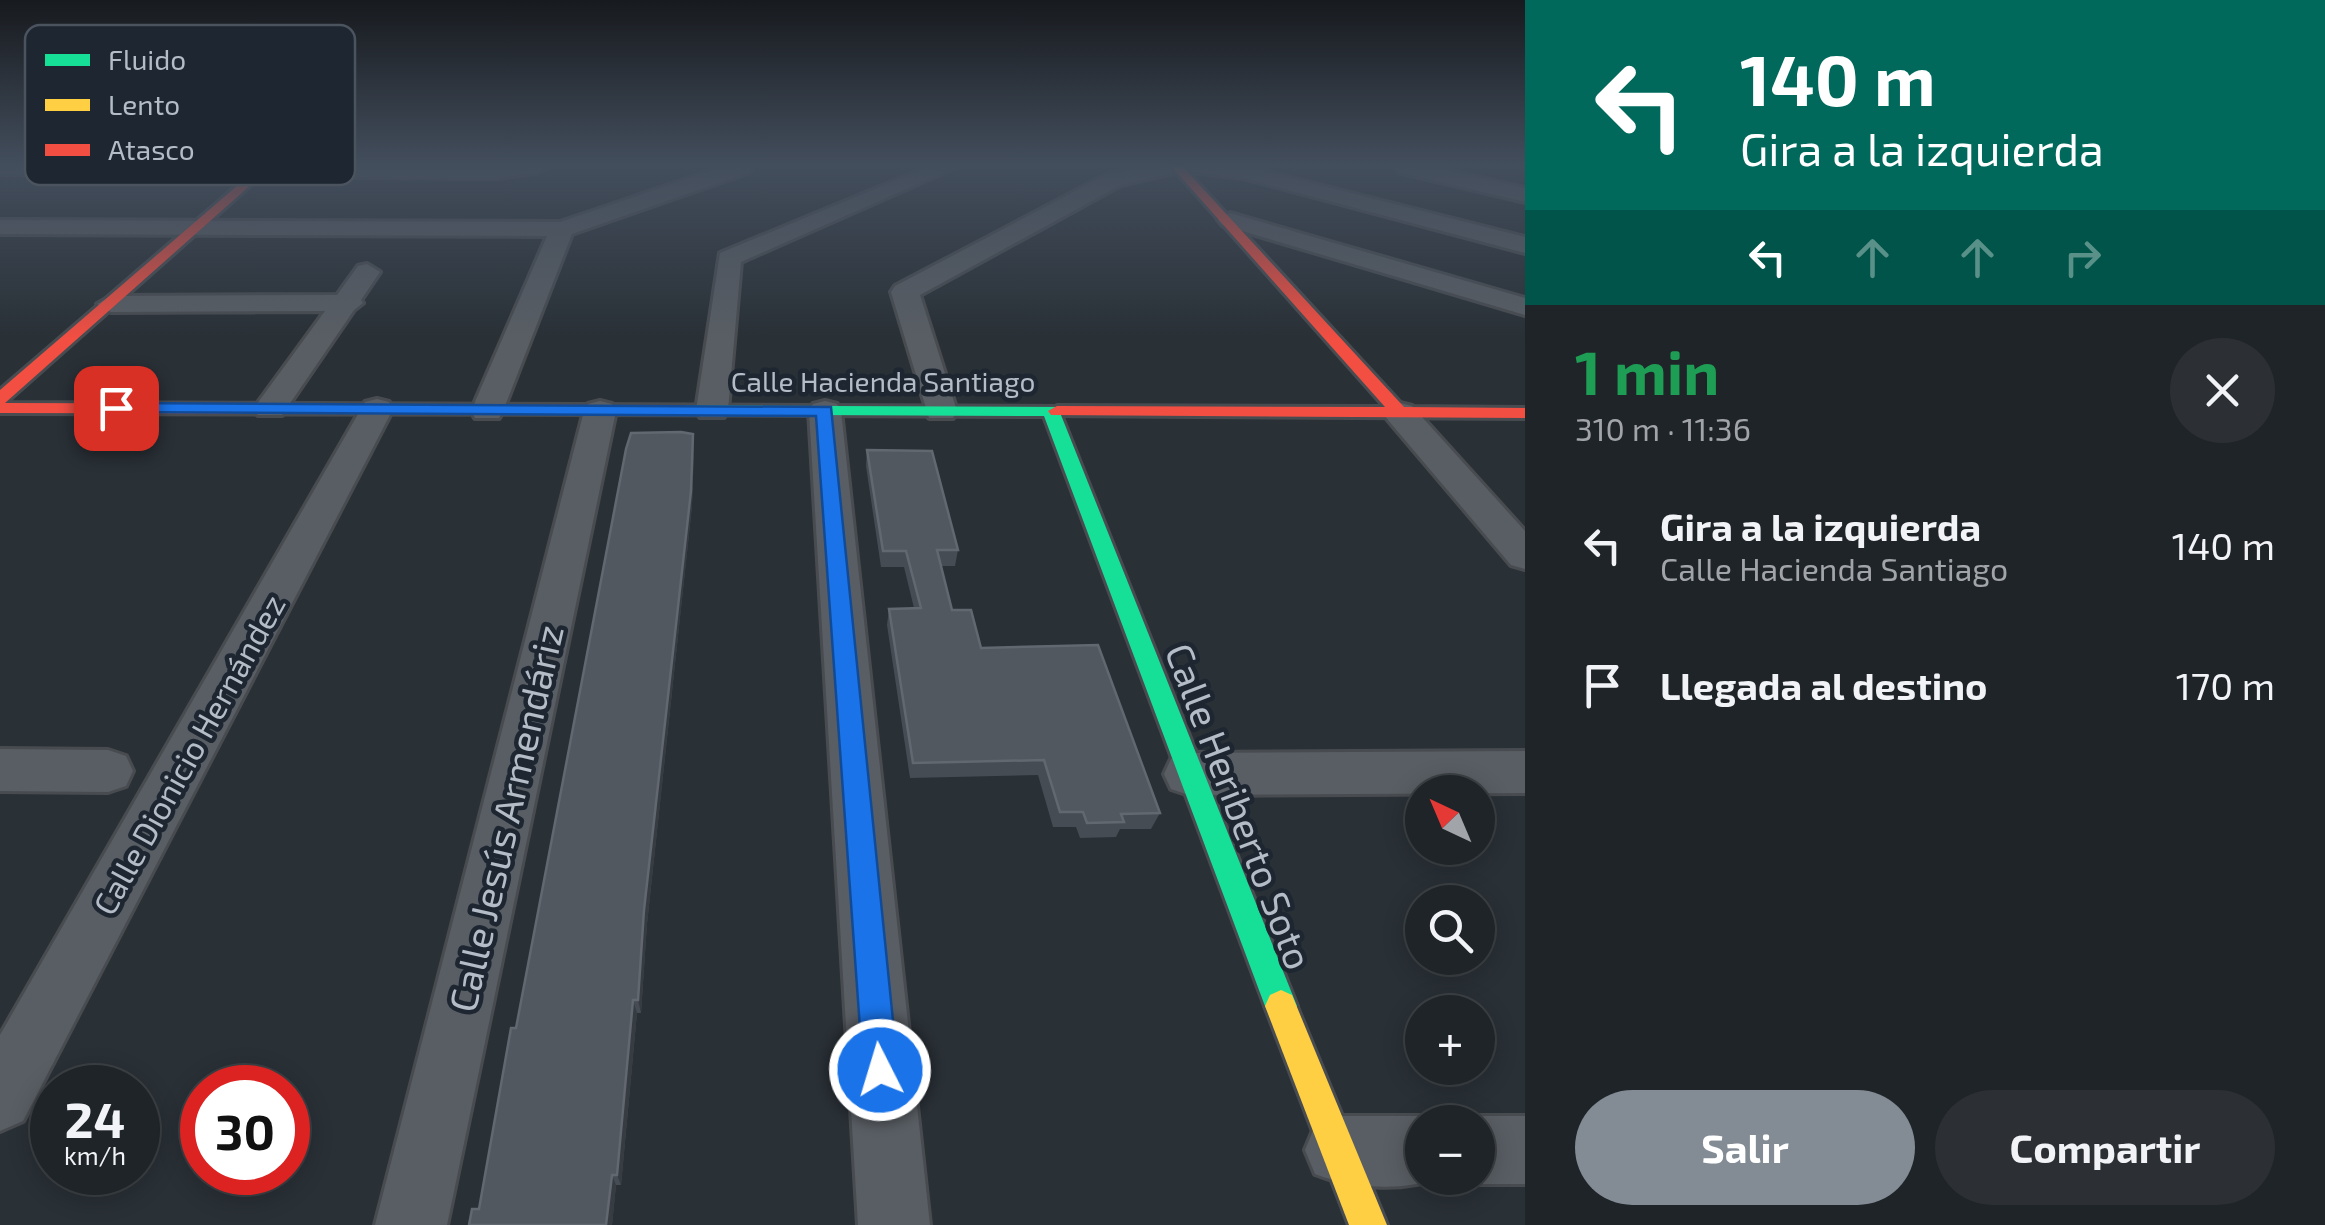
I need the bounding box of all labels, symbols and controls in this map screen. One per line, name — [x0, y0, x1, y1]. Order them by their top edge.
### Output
legend — [25, 25, 355, 185]
text: 140 m — [1740, 36, 1936, 120]
icon: left — [1575, 40, 1705, 170]
text: Fluido — [108, 42, 186, 76]
text: Lento — [108, 87, 180, 121]
text: Gira a la izquierda — [1740, 121, 2104, 175]
text: Atasco — [108, 132, 195, 166]
icon: left — [1740, 230, 1795, 285]
icon: ahead — [1845, 230, 1900, 285]
icon: ahead — [1950, 230, 2005, 285]
icon: right — [2055, 230, 2110, 285]
text: 1 min — [1575, 335, 1719, 407]
button: close — [2170, 338, 2275, 443]
street label: Calle Hacienda Santiago — [731, 364, 1035, 398]
pin — [74, 366, 159, 451]
icon: arrive — [89, 381, 144, 436]
text: 310 m · 11:36 — [1575, 409, 1751, 447]
text: Gira a la izquierda — [1660, 503, 1981, 549]
icon: left — [1575, 518, 1630, 573]
text: 140 m — [2172, 522, 2275, 568]
text: Calle Hacienda Santiago — [1660, 549, 2008, 587]
street label: Calle Dionicio Hernández — [84, 587, 292, 921]
street label: Calle Jesús Armendáriz — [438, 620, 572, 1016]
street label: Calle Heriberto Soto — [1157, 637, 1323, 975]
icon: arrive — [1575, 658, 1630, 713]
text: Llegada al destino — [1660, 662, 1988, 708]
text: 170 m — [2176, 662, 2275, 708]
north arrow — [1405, 775, 1495, 865]
map controls — [1405, 775, 1495, 1195]
button: search — [1405, 885, 1495, 975]
button: + — [1405, 995, 1495, 1085]
position arrow — [828, 1018, 932, 1122]
speed limit sign: 30 — [180, 1065, 310, 1195]
text: 24 — [65, 1088, 125, 1148]
button: Salir — [1575, 1090, 1915, 1205]
button: Compartir — [1935, 1090, 2275, 1205]
button: − — [1405, 1105, 1495, 1195]
text: km/h — [64, 1140, 126, 1170]

